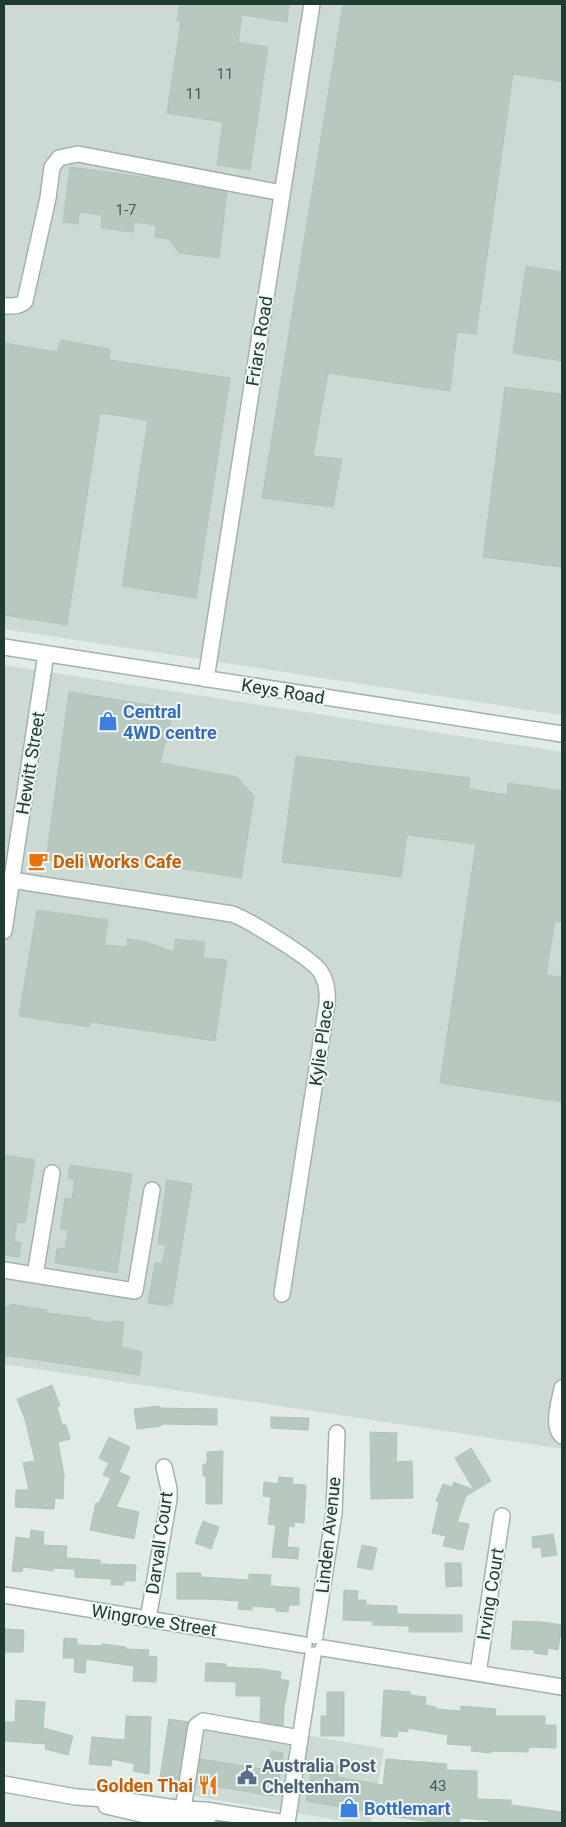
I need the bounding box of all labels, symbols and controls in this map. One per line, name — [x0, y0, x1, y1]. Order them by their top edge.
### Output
house number: 11 — [217, 65, 233, 83]
house number: 11 — [186, 85, 202, 103]
house number: 1-7 — [115, 201, 137, 219]
street label: Friars Road — [241, 294, 277, 388]
street label: Keys Road — [240, 674, 326, 708]
place label: Central 4WD centre — [123, 701, 217, 743]
street label: Hewitt Street — [11, 710, 49, 816]
shop icon: Central 4WD centre — [97, 710, 119, 732]
cafe icon: Deli Works Cafe — [27, 850, 49, 872]
place label: Deli Works Cafe — [53, 851, 182, 872]
street label: Kylie Place — [305, 999, 337, 1087]
street label: Linden Avenue — [311, 1476, 345, 1594]
street label: Darvall Court — [141, 1490, 177, 1596]
street label: Irving Court — [472, 1546, 508, 1642]
street label: Wingrove Street — [90, 1600, 218, 1640]
place label: Australia Post Cheltenham — [262, 1755, 376, 1797]
public building icon: Australia Post Cheltenham — [236, 1764, 258, 1786]
restaurant icon: Golden Thai — [197, 1774, 219, 1796]
place label: Golden Thai — [96, 1775, 193, 1796]
house number: 43 — [430, 1777, 446, 1795]
shop icon: Bottlemart — [338, 1797, 360, 1819]
place label: Bottlemart — [364, 1798, 451, 1819]

